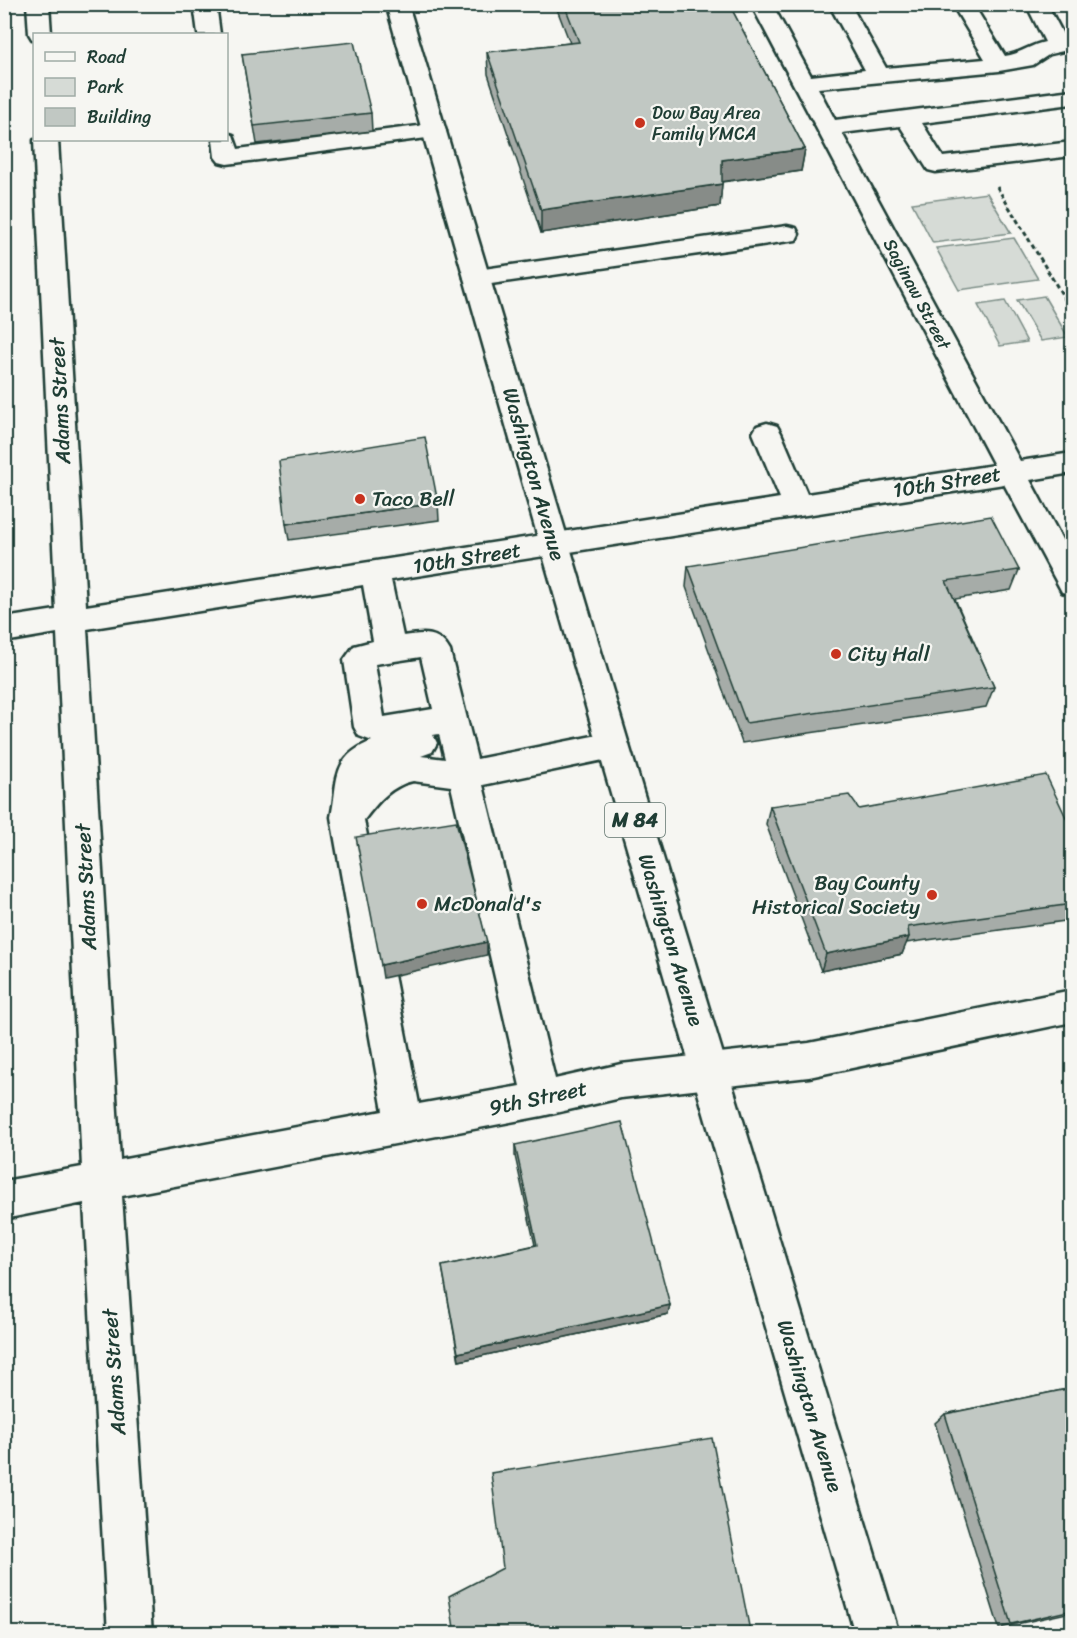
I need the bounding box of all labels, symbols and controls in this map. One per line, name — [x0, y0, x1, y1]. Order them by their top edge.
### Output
legend — [33, 33, 228, 141]
text: Road — [87, 41, 127, 73]
text: Park — [87, 71, 124, 103]
place label: Dow Bay Area Family YMCA — [652, 97, 761, 150]
text: Building — [87, 101, 151, 133]
marker: Dow Bay Area Family YMCA — [633, 116, 647, 130]
street label: Saginaw Street — [874, 232, 960, 356]
street label: Adams Street — [38, 335, 82, 466]
street label: Washington Avenue — [491, 383, 577, 565]
street label: 10th Street — [890, 455, 1004, 509]
place label: Taco Bell — [372, 480, 456, 518]
marker: Taco Bell — [353, 492, 367, 506]
street label: 10th Street — [410, 531, 524, 585]
place label: City Hall — [848, 635, 931, 673]
marker: City Hall — [829, 647, 843, 661]
road number: M 84 — [605, 803, 665, 837]
street label: Adams Street — [64, 821, 108, 952]
street label: Washington Avenue — [627, 849, 715, 1031]
place label: Bay County Historical Society — [752, 864, 920, 926]
place label: McDonald's — [434, 885, 542, 923]
marker: Bay County Historical Society — [925, 888, 939, 902]
marker: McDonald's — [415, 897, 429, 911]
street label: 9th Street — [485, 1069, 591, 1127]
street label: Adams Street — [91, 1306, 137, 1437]
street label: Washington Avenue — [766, 1315, 854, 1497]

